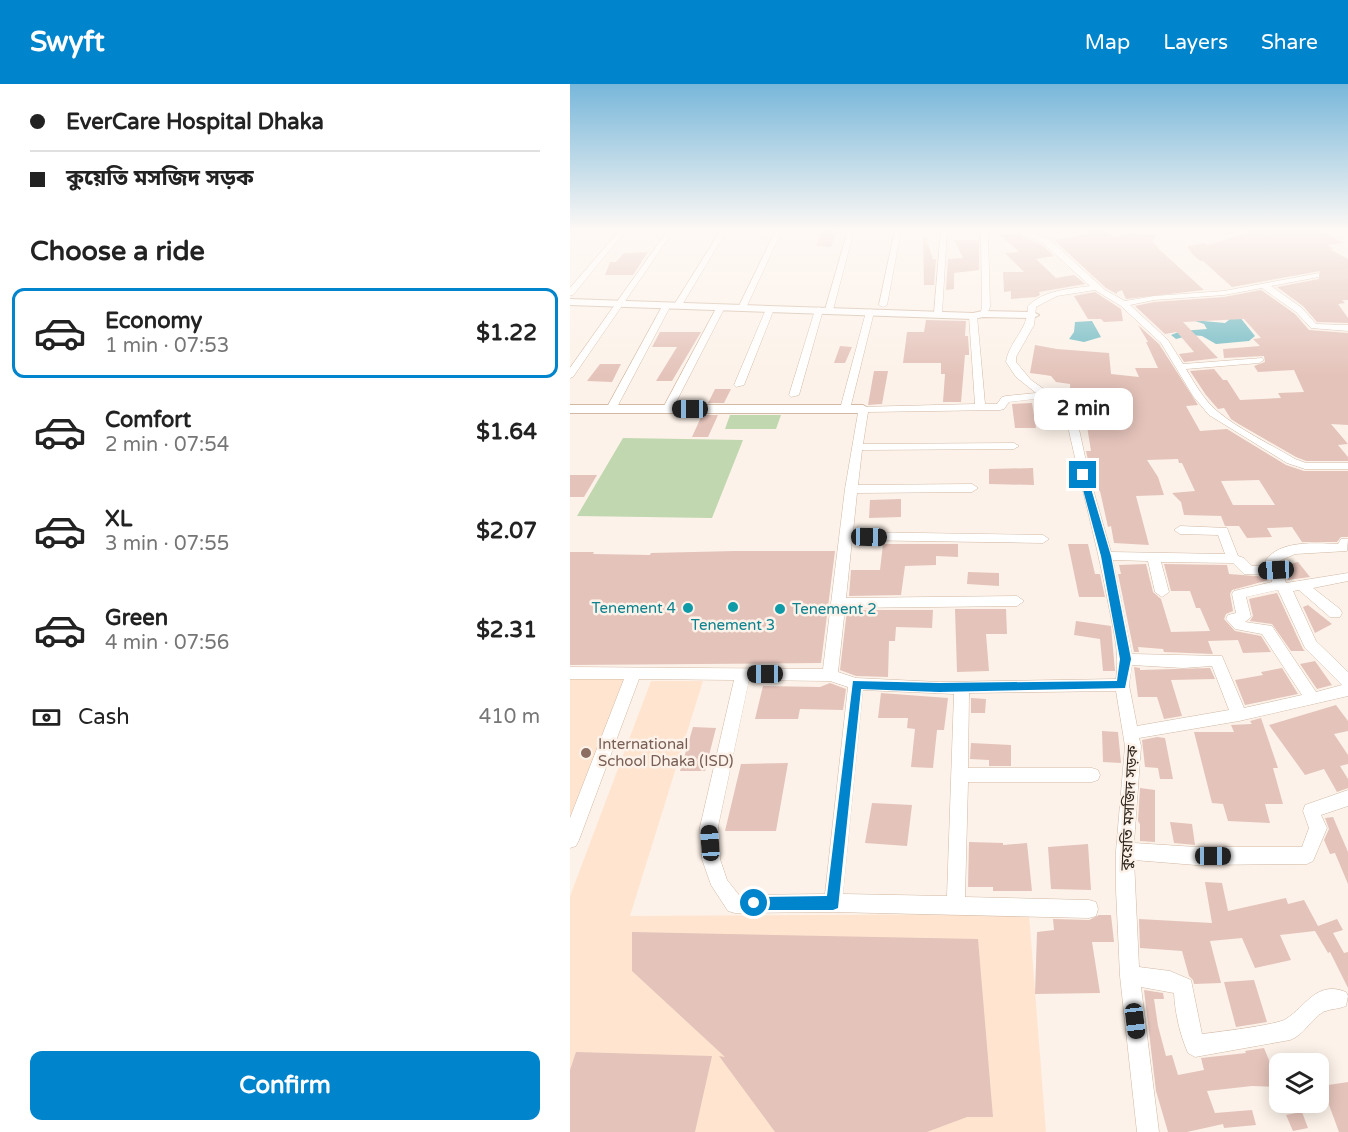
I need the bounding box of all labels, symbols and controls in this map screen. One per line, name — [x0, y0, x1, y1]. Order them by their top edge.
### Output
text: Swyft — [30, 25, 105, 59]
text: Map — [1085, 30, 1130, 55]
text: Layers — [1163, 30, 1228, 55]
text: Share — [1261, 30, 1318, 55]
text: EverCare Hospital Dhaka — [66, 109, 324, 135]
text: কুয়েতি মসজিদ সড়ক — [66, 165, 254, 191]
text: Choose a ride — [30, 235, 205, 268]
icon: car — [33, 306, 87, 360]
text: Economy — [105, 308, 202, 334]
text: $1.22 — [476, 320, 537, 346]
text: 1 min · 07:53 — [105, 334, 229, 358]
callout: 2 min — [1034, 388, 1132, 430]
text: 2 min — [1057, 397, 1110, 421]
car — [672, 400, 708, 418]
icon: car — [33, 405, 87, 459]
text: Comfort — [105, 407, 191, 433]
text: $1.64 — [476, 419, 537, 445]
text: 2 min · 07:54 — [105, 433, 229, 457]
route end — [1069, 461, 1096, 488]
icon: car — [33, 504, 87, 558]
text: XL — [105, 506, 132, 532]
text: $2.07 — [476, 518, 537, 544]
car — [851, 528, 887, 546]
text: 3 min · 07:55 — [105, 532, 229, 556]
car — [1258, 560, 1294, 580]
place label: Tenement 4 — [591, 599, 676, 617]
marker: Tenement 3 — [726, 600, 740, 614]
place label: Tenement 2 — [792, 600, 877, 618]
marker: Tenement 4 — [681, 601, 695, 615]
marker: Tenement 2 — [773, 602, 787, 616]
icon: car — [33, 603, 87, 657]
text: Green — [105, 605, 168, 631]
place label: Tenement 3 — [691, 616, 775, 634]
text: $2.31 — [476, 617, 537, 643]
text: 4 min · 07:56 — [105, 631, 229, 655]
car — [747, 665, 783, 683]
icon: cash — [30, 701, 63, 734]
text: Cash — [78, 704, 130, 730]
text: 410 m — [479, 705, 540, 729]
place label: International School Dhaka (ISD) — [598, 735, 733, 770]
street label: কুয়েতি মসজিদ সড়ক — [1117, 744, 1141, 872]
marker: International School Dhaka (ISD) — [579, 746, 593, 760]
car — [700, 824, 720, 862]
car — [1195, 847, 1231, 865]
route start — [740, 889, 767, 916]
car — [1124, 1002, 1146, 1040]
button: Confirm — [30, 1051, 540, 1120]
map controls — [1269, 1053, 1329, 1113]
button: layers — [1269, 1053, 1329, 1113]

